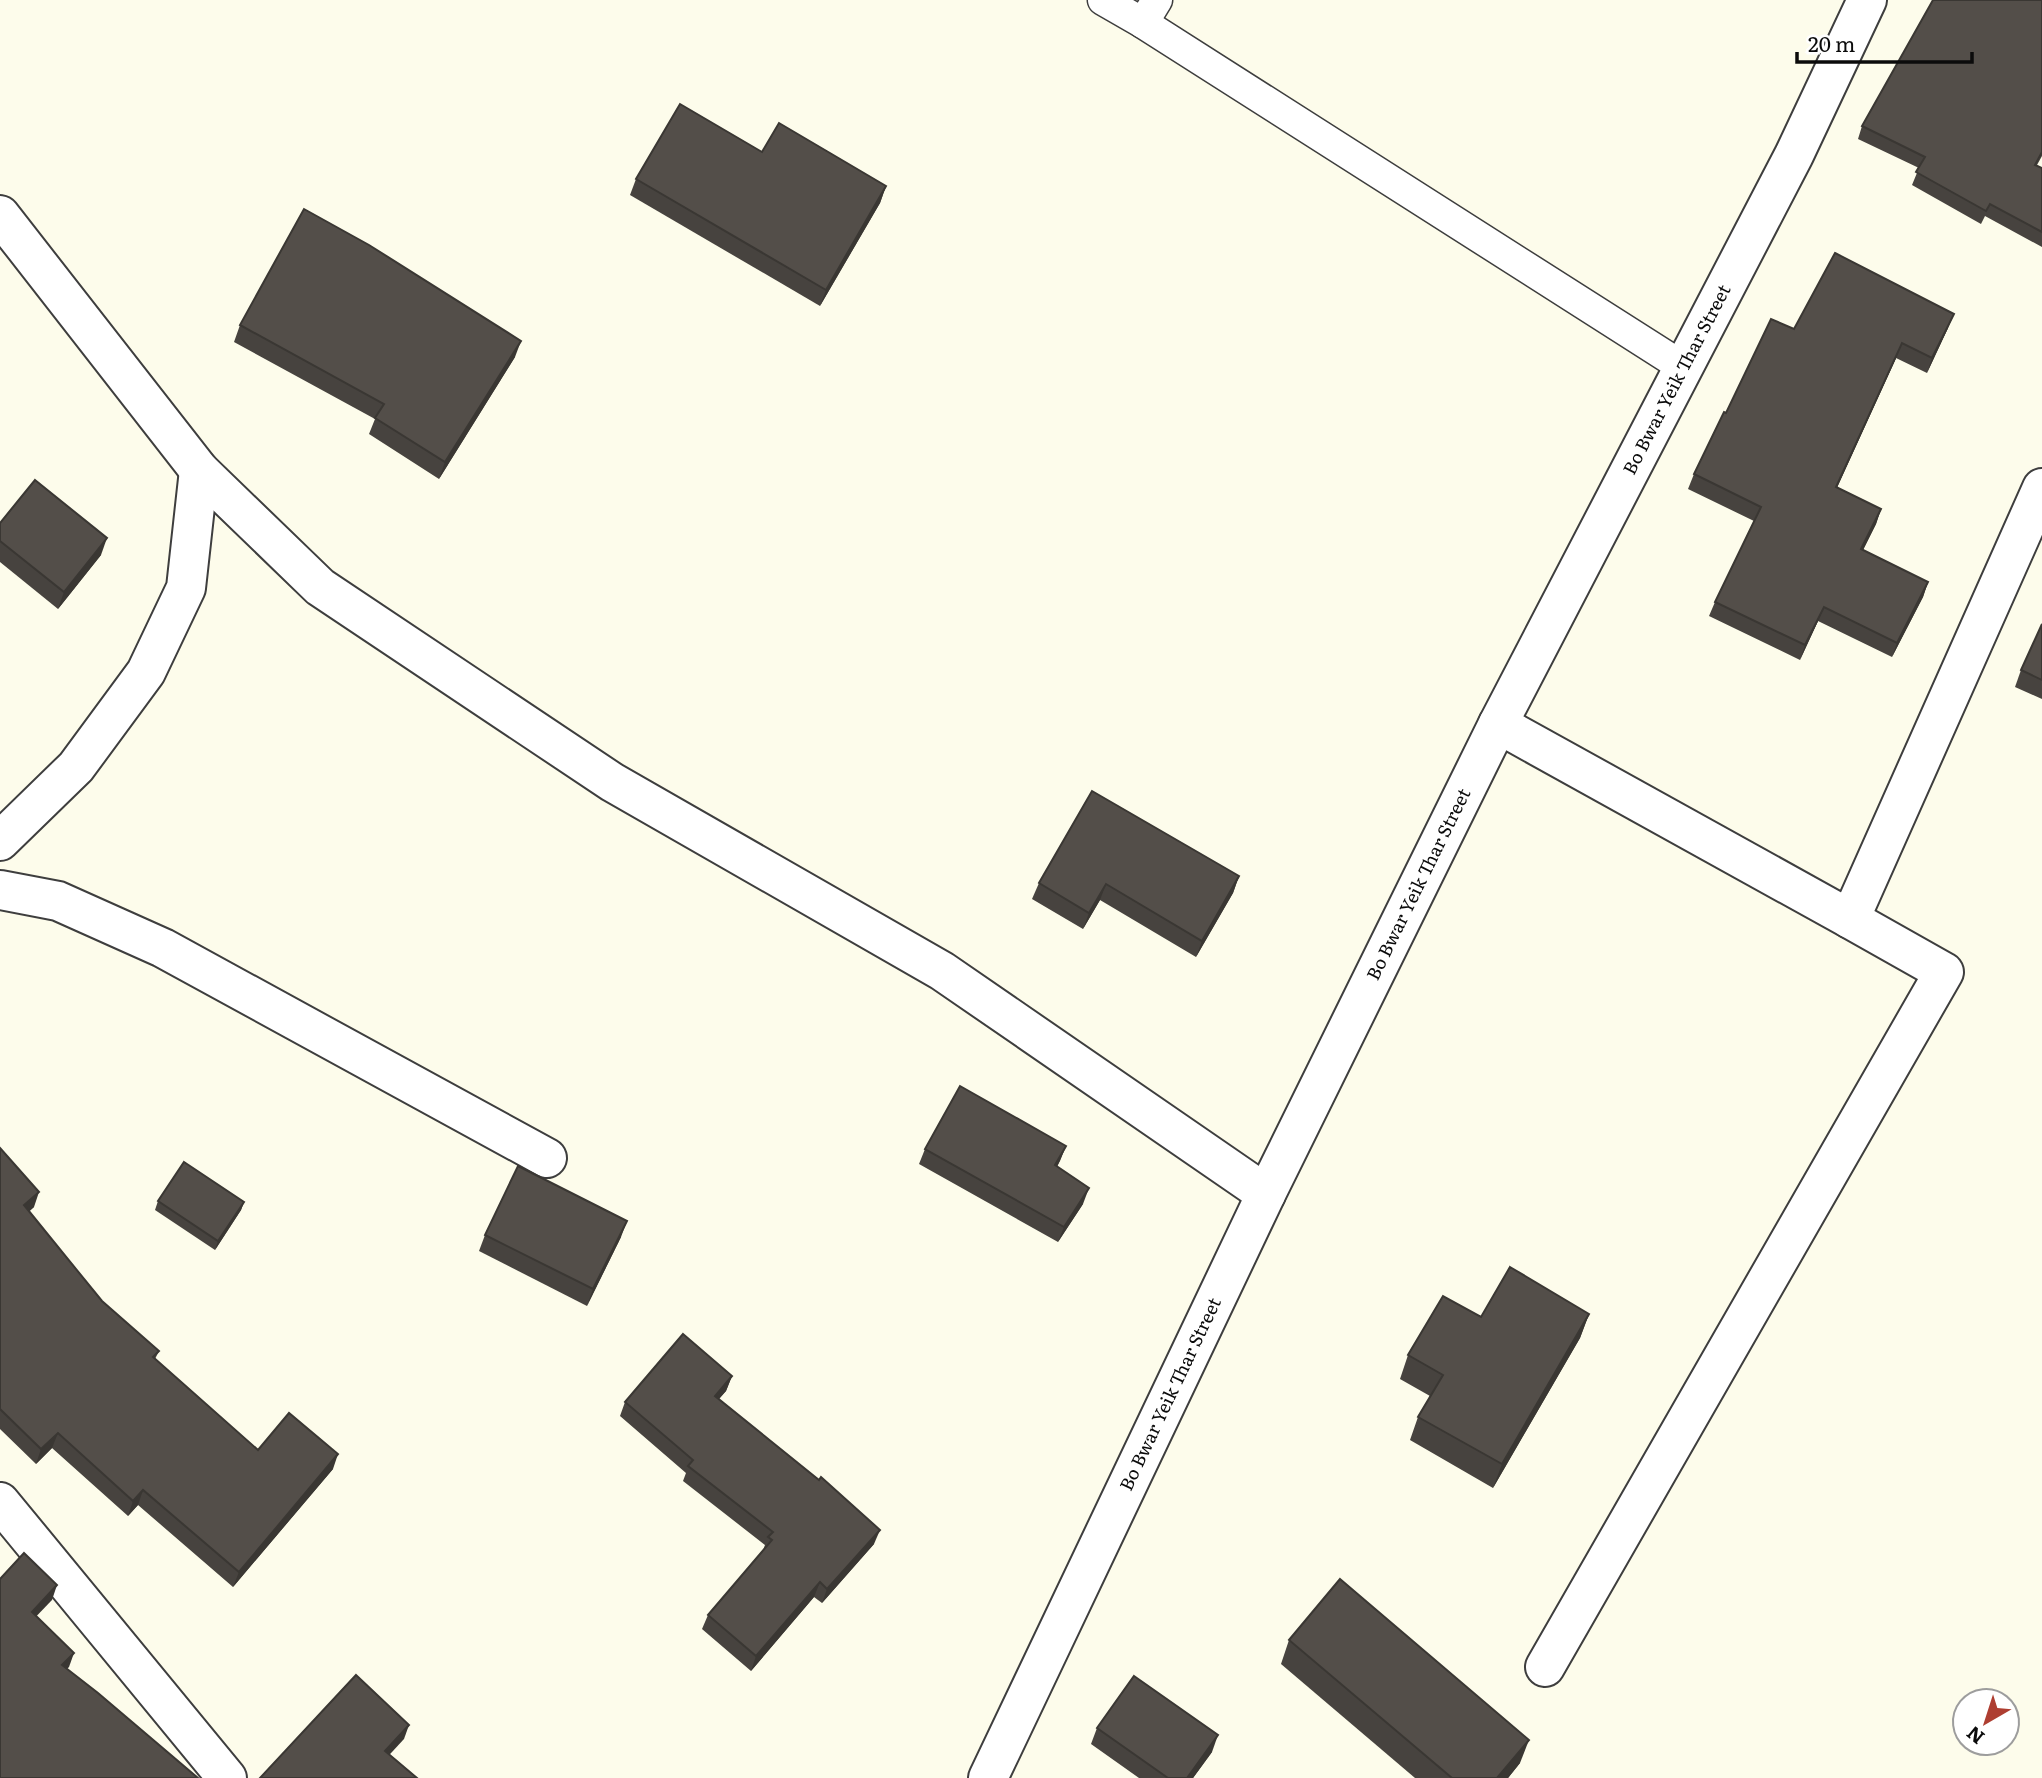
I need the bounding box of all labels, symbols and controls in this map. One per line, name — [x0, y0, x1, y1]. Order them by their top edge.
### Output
scale bar — [1797, 21, 1972, 65]
text: 20 m — [1808, 27, 1855, 58]
street label: Bo Bwar Yeik Thar Street — [1615, 279, 1737, 479]
street label: Bo Bwar Yeik Thar Street — [1359, 783, 1477, 984]
street label: Bo Bwar Yeik Thar Street — [1112, 1292, 1227, 1495]
north arrow — [1951, 1687, 2021, 1757]
text: N — [1960, 1720, 1990, 1752]

